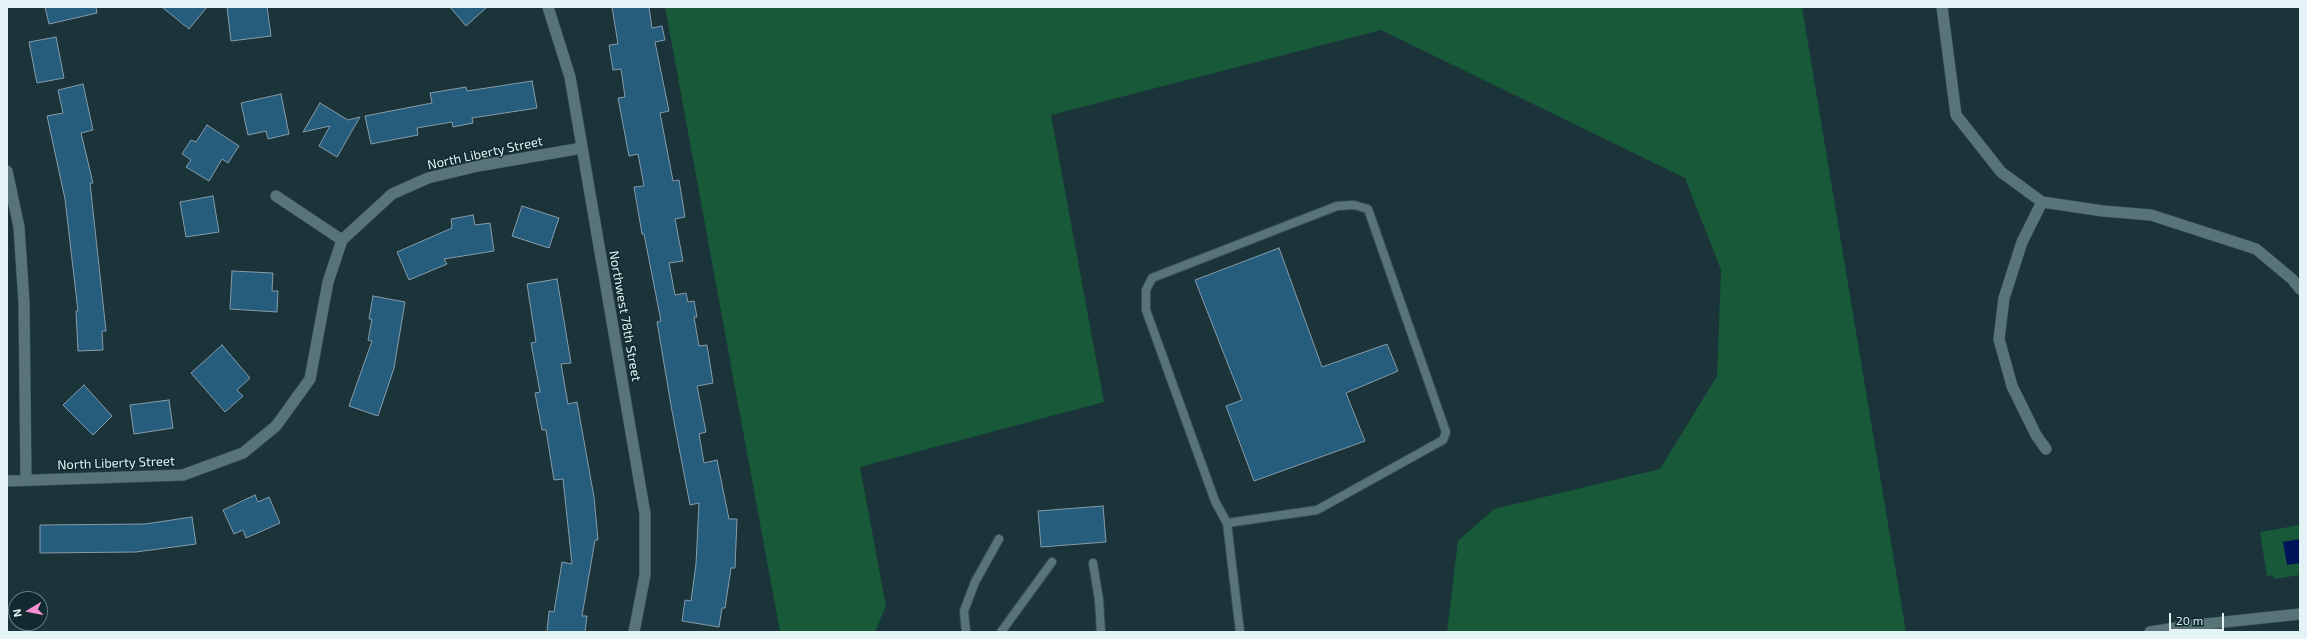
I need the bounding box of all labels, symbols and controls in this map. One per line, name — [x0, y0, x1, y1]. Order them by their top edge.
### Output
street label: North Liberty Street — [426, 133, 544, 173]
street label: Northwest 78th Street — [606, 249, 644, 383]
street label: North Liberty Street — [57, 453, 175, 473]
north arrow — [8, 591, 48, 631]
scale bar — [2171, 605, 2226, 631]
text: N — [10, 608, 24, 618]
text: 20 m — [2176, 613, 2203, 627]

